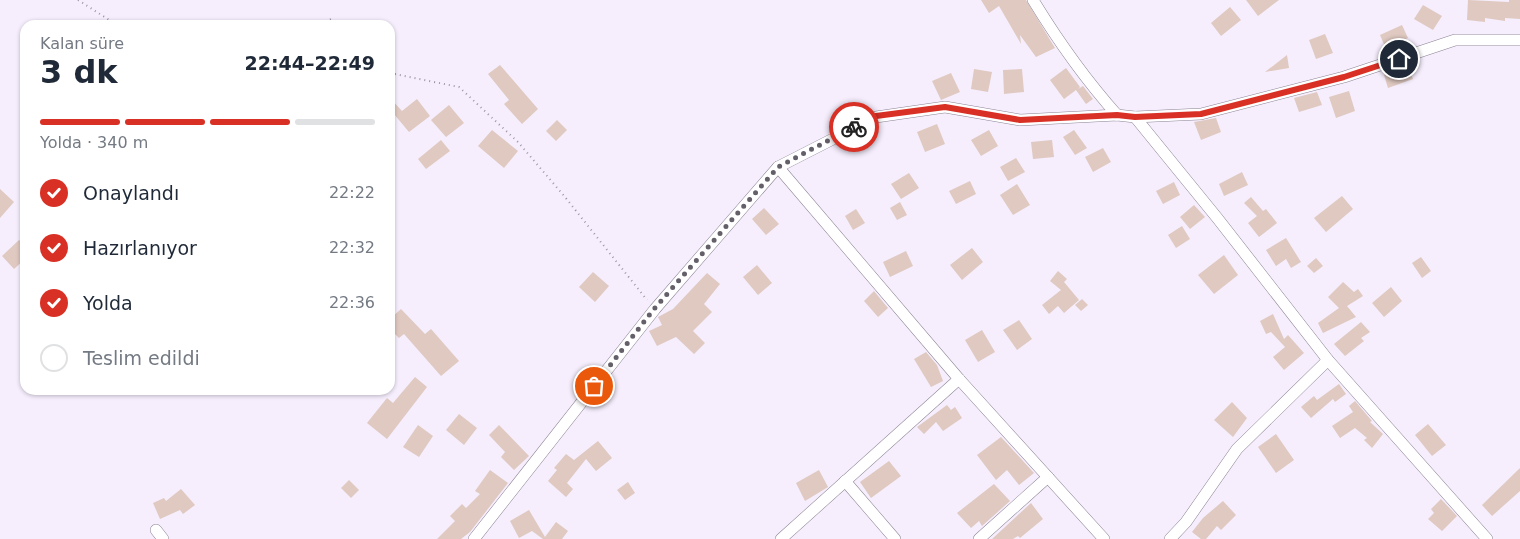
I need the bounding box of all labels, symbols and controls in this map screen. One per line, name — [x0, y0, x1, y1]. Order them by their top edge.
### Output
text: Kalan süre — [40, 34, 124, 53]
pin — [1378, 38, 1420, 80]
icon: home — [1385, 45, 1413, 73]
text: 22:44–22:49 — [245, 52, 375, 74]
text: 3 dk — [40, 53, 118, 91]
courier — [829, 102, 879, 152]
icon: bike — [840, 113, 868, 141]
text: Yolda · 340 m — [40, 133, 148, 152]
icon: check — [40, 179, 68, 207]
text: Onaylandı — [83, 182, 179, 204]
text: 22:22 — [329, 183, 375, 202]
icon: check — [40, 234, 68, 262]
text: Hazırlanıyor — [83, 237, 197, 259]
text: 22:32 — [329, 238, 375, 257]
icon: check — [40, 289, 68, 317]
text: Yolda — [83, 292, 133, 314]
text: 22:36 — [329, 293, 375, 312]
text: Teslim edildi — [83, 347, 200, 369]
pin — [573, 365, 615, 407]
icon: bag — [580, 372, 608, 400]

